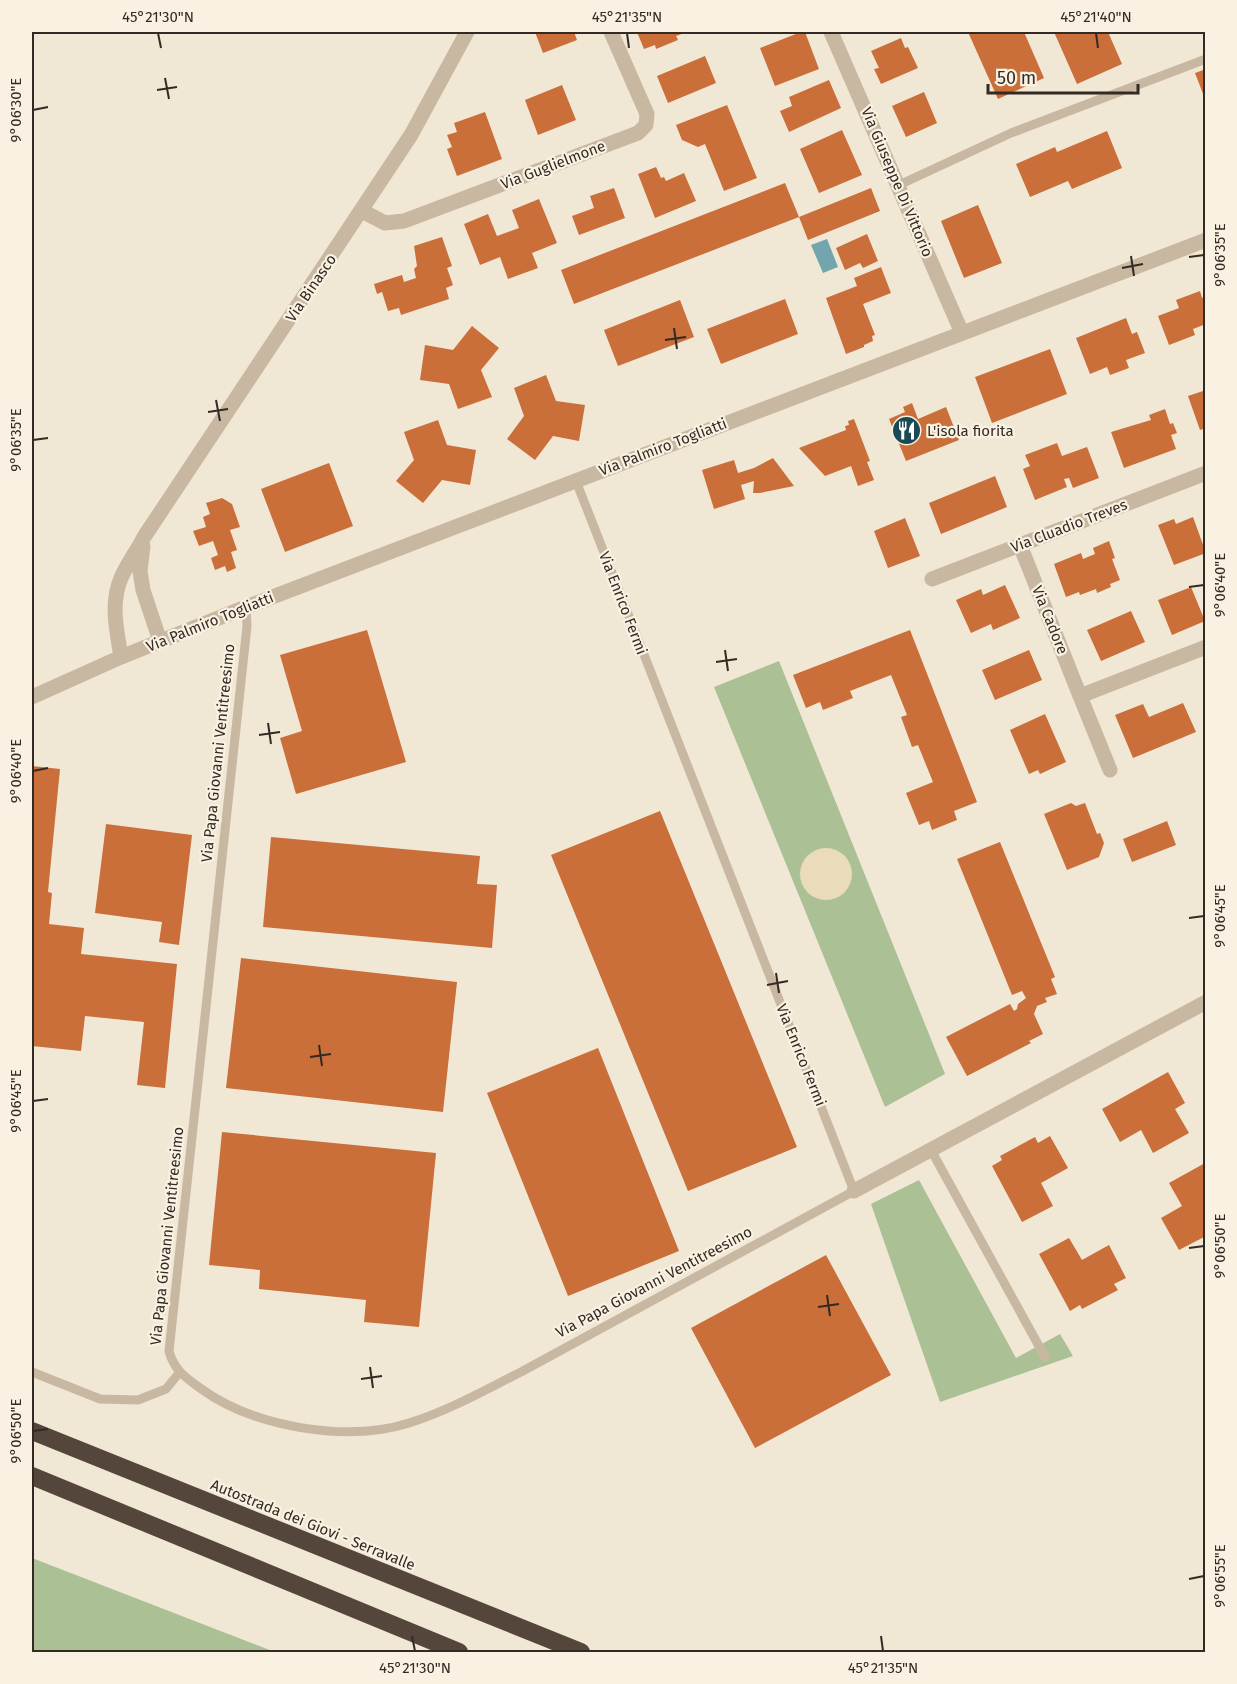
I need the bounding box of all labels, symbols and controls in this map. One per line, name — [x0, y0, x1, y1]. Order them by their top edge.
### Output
text: 45°21'30"N — [122, 8, 194, 26]
text: 45°21'35"N — [592, 8, 662, 26]
text: 45°21'40"N — [1060, 8, 1132, 26]
scale bar — [988, 57, 1138, 95]
text: 50 m — [997, 67, 1036, 89]
text: 9°06'30"E — [7, 78, 25, 142]
street label: Via Giuseppe Di Vittorio — [857, 104, 937, 260]
street label: Via Guglielmone — [498, 137, 608, 193]
text: 9°06'35"E — [1211, 223, 1229, 287]
street label: Via Binasco — [282, 251, 340, 325]
text: 9°06'35"E — [7, 408, 25, 472]
street label: Via Palmiro Togliatti — [597, 414, 729, 480]
restaurant icon: L'isola fiorita — [890, 415, 922, 447]
place label: L'isola fiorita — [927, 422, 1014, 440]
street label: Via Cluadio Treves — [1008, 495, 1130, 557]
street label: Via Enrico Fermi — [595, 549, 651, 657]
text: 9°06'40"E — [1211, 553, 1229, 617]
street label: Via Cadore — [1028, 583, 1072, 657]
street label: Via Palmiro Togliatti — [144, 588, 276, 656]
street label: Via Papa Giovanni Ventitreesimo — [198, 643, 238, 863]
text: 9°06'40"E — [7, 739, 25, 803]
text: 9°06'45"E — [1211, 884, 1229, 948]
street label: Via Enrico Fermi — [772, 1001, 830, 1109]
text: 9°06'45"E — [7, 1069, 25, 1133]
street label: Via Papa Giovanni Ventitreesimo — [147, 1126, 187, 1346]
text: 9°06'50"E — [1211, 1214, 1229, 1278]
street label: Via Papa Giovanni Ventitreesimo — [553, 1222, 755, 1342]
text: 9°06'50"E — [7, 1399, 25, 1463]
street label: Autostrada dei Giovi - Serravalle — [208, 1476, 418, 1574]
text: 9°06'55"E — [1211, 1544, 1229, 1608]
text: 45°21'30"N — [379, 1659, 451, 1677]
text: 45°21'35"N — [848, 1659, 918, 1677]

